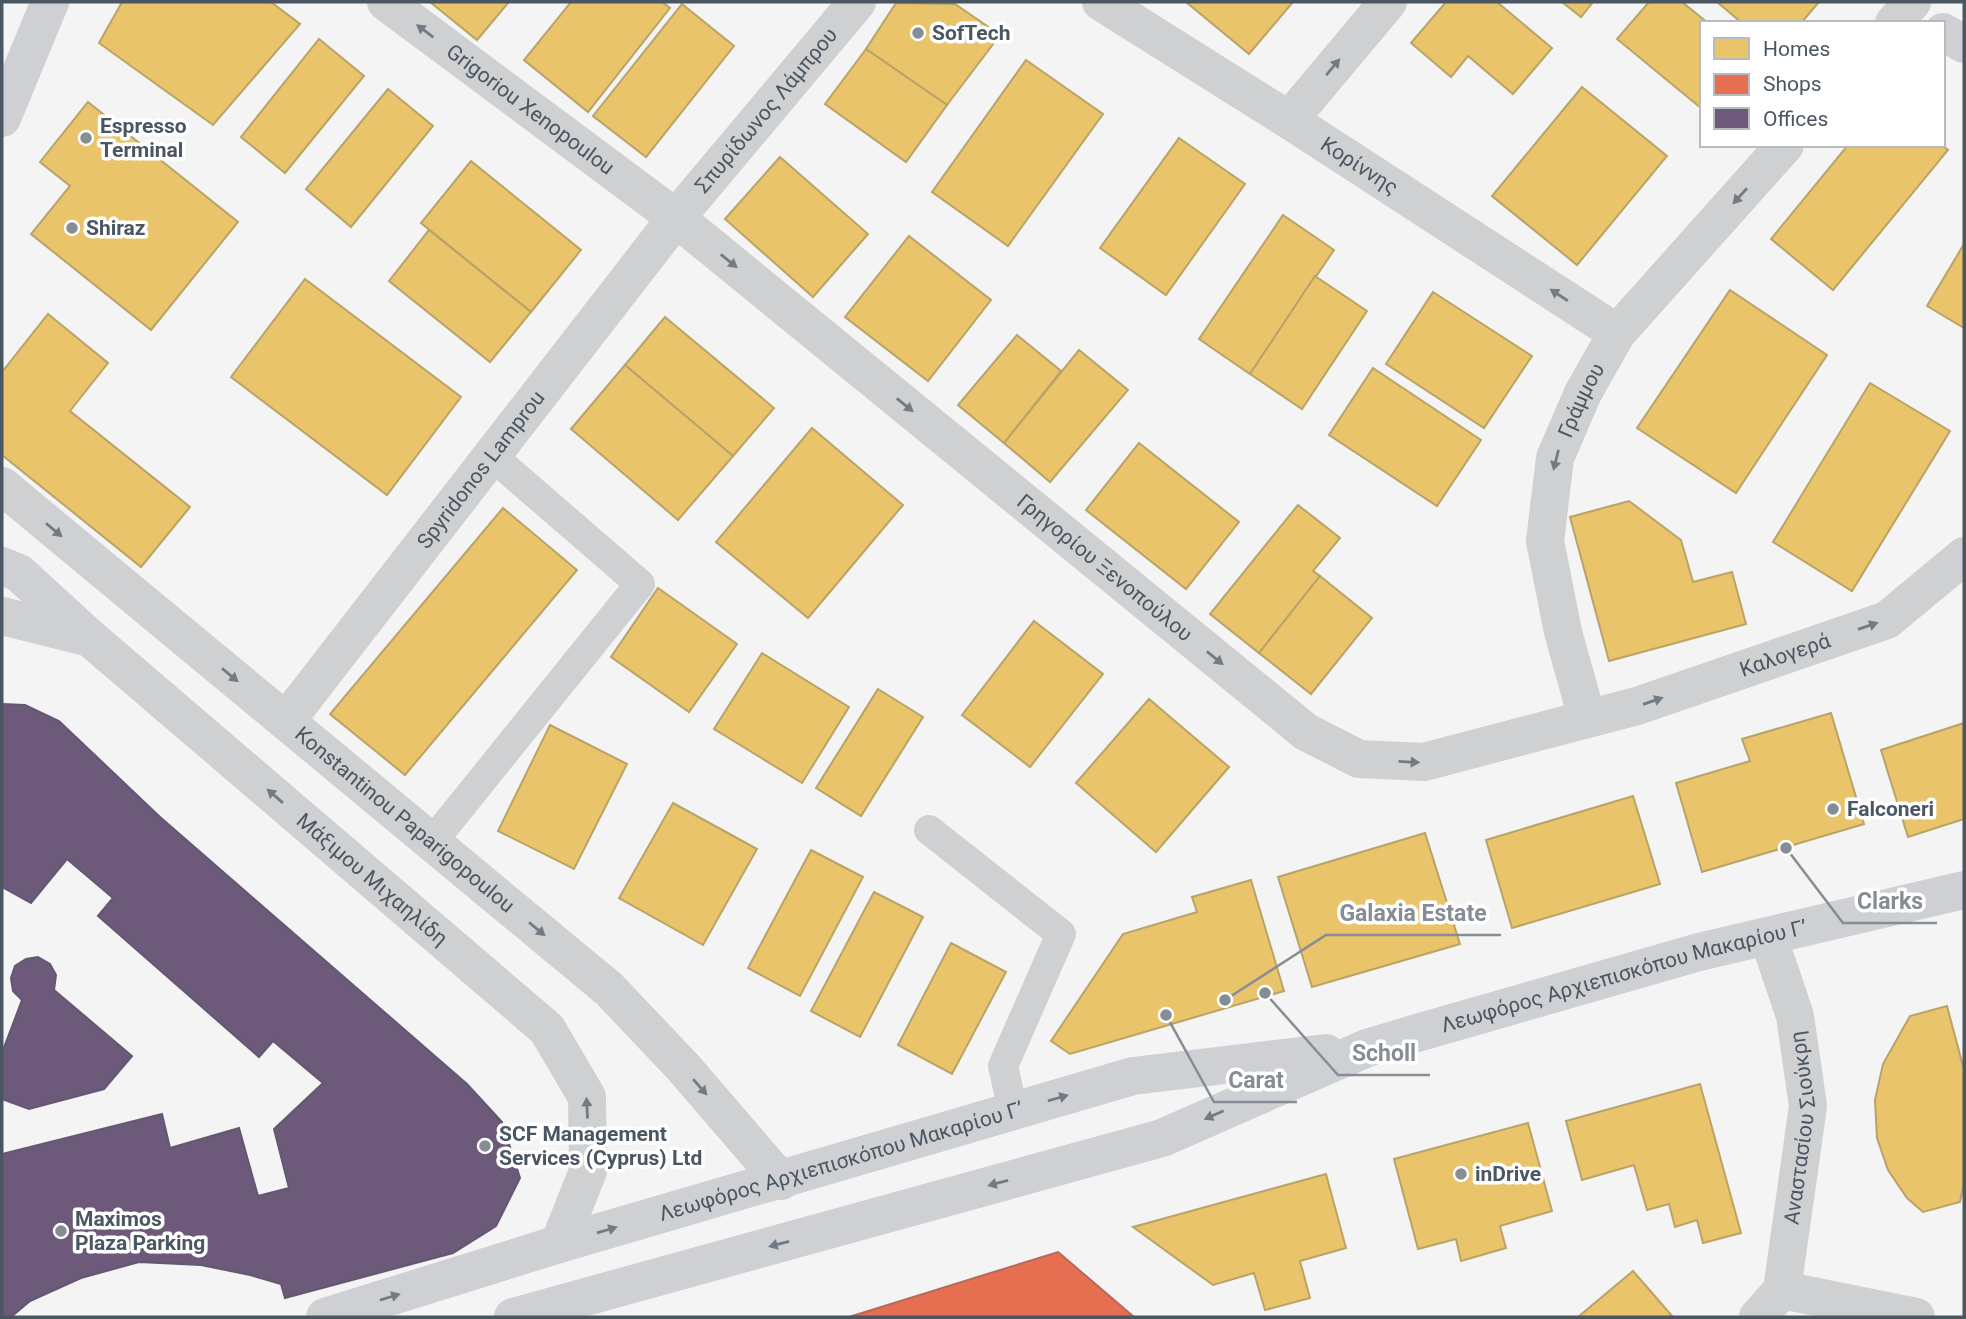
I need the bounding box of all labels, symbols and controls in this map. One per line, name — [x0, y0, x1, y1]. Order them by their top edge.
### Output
place label: SofTech — [932, 21, 1010, 45]
legend — [1700, 21, 1945, 147]
street label: Σπυρίδωνος Λάμπρου — [690, 23, 842, 198]
one-way arrow — [416, 24, 434, 38]
marker: SofTech — [910, 25, 926, 41]
text: Homes — [1763, 37, 1830, 61]
street label: Grigoriou Xenopoulou — [442, 39, 619, 180]
one-way arrow — [1325, 59, 1340, 76]
text: Shops — [1763, 72, 1822, 96]
text: Offices — [1763, 107, 1828, 131]
place label: Espresso Terminal — [100, 114, 187, 162]
marker: Espresso Terminal — [78, 130, 94, 146]
street label: Κορίννης — [1316, 132, 1403, 200]
one-way arrow — [1732, 187, 1748, 204]
place label: Shiraz — [86, 216, 146, 240]
marker: Shiraz — [64, 220, 80, 236]
one-way arrow — [720, 254, 738, 269]
one-way arrow — [1550, 289, 1569, 302]
street label: Γράμμου — [1553, 359, 1609, 441]
street label: Spyridonos Lamprou — [412, 386, 550, 553]
one-way arrow — [897, 397, 914, 412]
one-way arrow — [1550, 449, 1561, 471]
street label: Γρηγορίου Ξενοπούλου — [1012, 489, 1197, 646]
one-way arrow — [45, 522, 63, 537]
one-way arrow — [1858, 620, 1879, 631]
street label: Καλογερά — [1737, 628, 1834, 682]
one-way arrow — [1205, 650, 1223, 665]
one-way arrow — [220, 667, 238, 682]
one-way arrow — [1643, 695, 1664, 706]
street label: Konstantinou Paparigopoulou — [290, 722, 519, 917]
one-way arrow — [1398, 756, 1420, 767]
one-way arrow — [266, 789, 283, 804]
place label: Falconeri — [1847, 797, 1934, 821]
marker: Falconeri — [1825, 801, 1841, 817]
street label: Μάξιμου Μιχαηλίδη — [292, 808, 452, 951]
callout: Clarks — [1843, 879, 1937, 923]
text: Clarks — [1857, 888, 1923, 915]
callout: Galaxia Estate — [1326, 891, 1501, 935]
text: Galaxia Estate — [1339, 900, 1487, 927]
street label: Λεωφόρος Αρχιεπισκόπου Μακαρίου Γ’ — [1438, 915, 1809, 1037]
one-way arrow — [529, 921, 546, 936]
street label: Αναστασίου Σιούκρη — [1779, 1030, 1820, 1226]
callout: Scholl — [1338, 1031, 1430, 1075]
text: Scholl — [1352, 1040, 1416, 1067]
callout: Carat — [1214, 1058, 1297, 1102]
text: Carat — [1228, 1067, 1284, 1094]
one-way arrow — [692, 1078, 707, 1095]
one-way arrow — [1048, 1093, 1069, 1103]
one-way arrow — [581, 1097, 592, 1119]
street label: Λεωφόρος Αρχιεπισκόπου Μακαρίου Γ’ — [656, 1097, 1026, 1226]
one-way arrow — [1204, 1110, 1225, 1121]
place label: SCF Management Services (Cyprus) Ltd — [499, 1122, 702, 1170]
marker: SCF Management Services (Cyprus) Ltd — [477, 1138, 493, 1154]
place label: inDrive — [1475, 1162, 1541, 1186]
marker: inDrive — [1453, 1166, 1469, 1182]
one-way arrow — [987, 1178, 1009, 1189]
place label: Maximos Plaza Parking — [75, 1207, 205, 1255]
marker: Maximos Plaza Parking — [53, 1223, 69, 1239]
one-way arrow — [597, 1225, 618, 1235]
one-way arrow — [768, 1239, 789, 1249]
one-way arrow — [380, 1291, 401, 1302]

